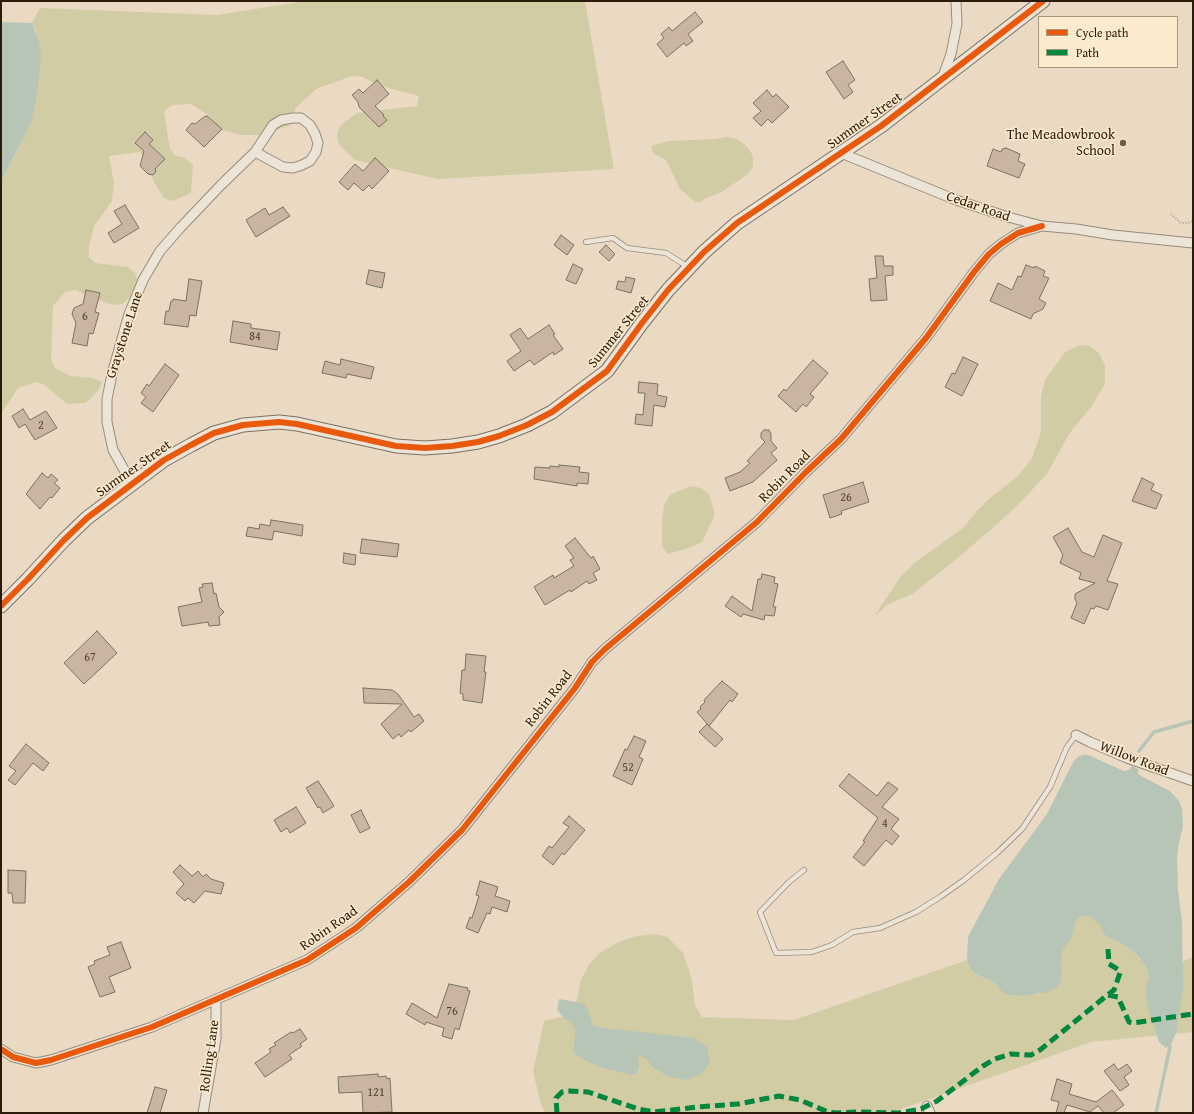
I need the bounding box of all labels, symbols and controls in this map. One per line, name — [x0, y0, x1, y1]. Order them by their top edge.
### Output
legend — [1038, 16, 1178, 68]
text: Cycle path — [1076, 24, 1128, 41]
text: Path — [1076, 44, 1099, 61]
street label: Summer Street — [824, 89, 906, 153]
place label: The Meadowbrook School — [1006, 127, 1115, 160]
marker: The Meadowbrook School — [1118, 138, 1128, 148]
street label: Cedar Road — [944, 188, 1012, 226]
street label: Graystone Lane — [103, 289, 147, 381]
street label: Summer Street — [585, 292, 653, 372]
house number: 6 — [82, 310, 88, 324]
house number: 84 — [249, 330, 261, 344]
house number: 2 — [38, 419, 44, 433]
street label: Summer Street — [93, 437, 175, 501]
street label: Robin Road — [756, 448, 814, 506]
house number: 26 — [840, 491, 852, 505]
house number: 67 — [84, 651, 96, 665]
street label: Robin Road — [522, 668, 576, 730]
street label: Willow Road — [1097, 738, 1171, 780]
house number: 52 — [622, 761, 634, 775]
house number: 4 — [882, 817, 888, 831]
street label: Robin Road — [297, 903, 361, 955]
house number: 76 — [446, 1005, 458, 1019]
street label: Rolling Lane — [197, 1019, 223, 1093]
house number: 121 — [367, 1086, 385, 1100]

